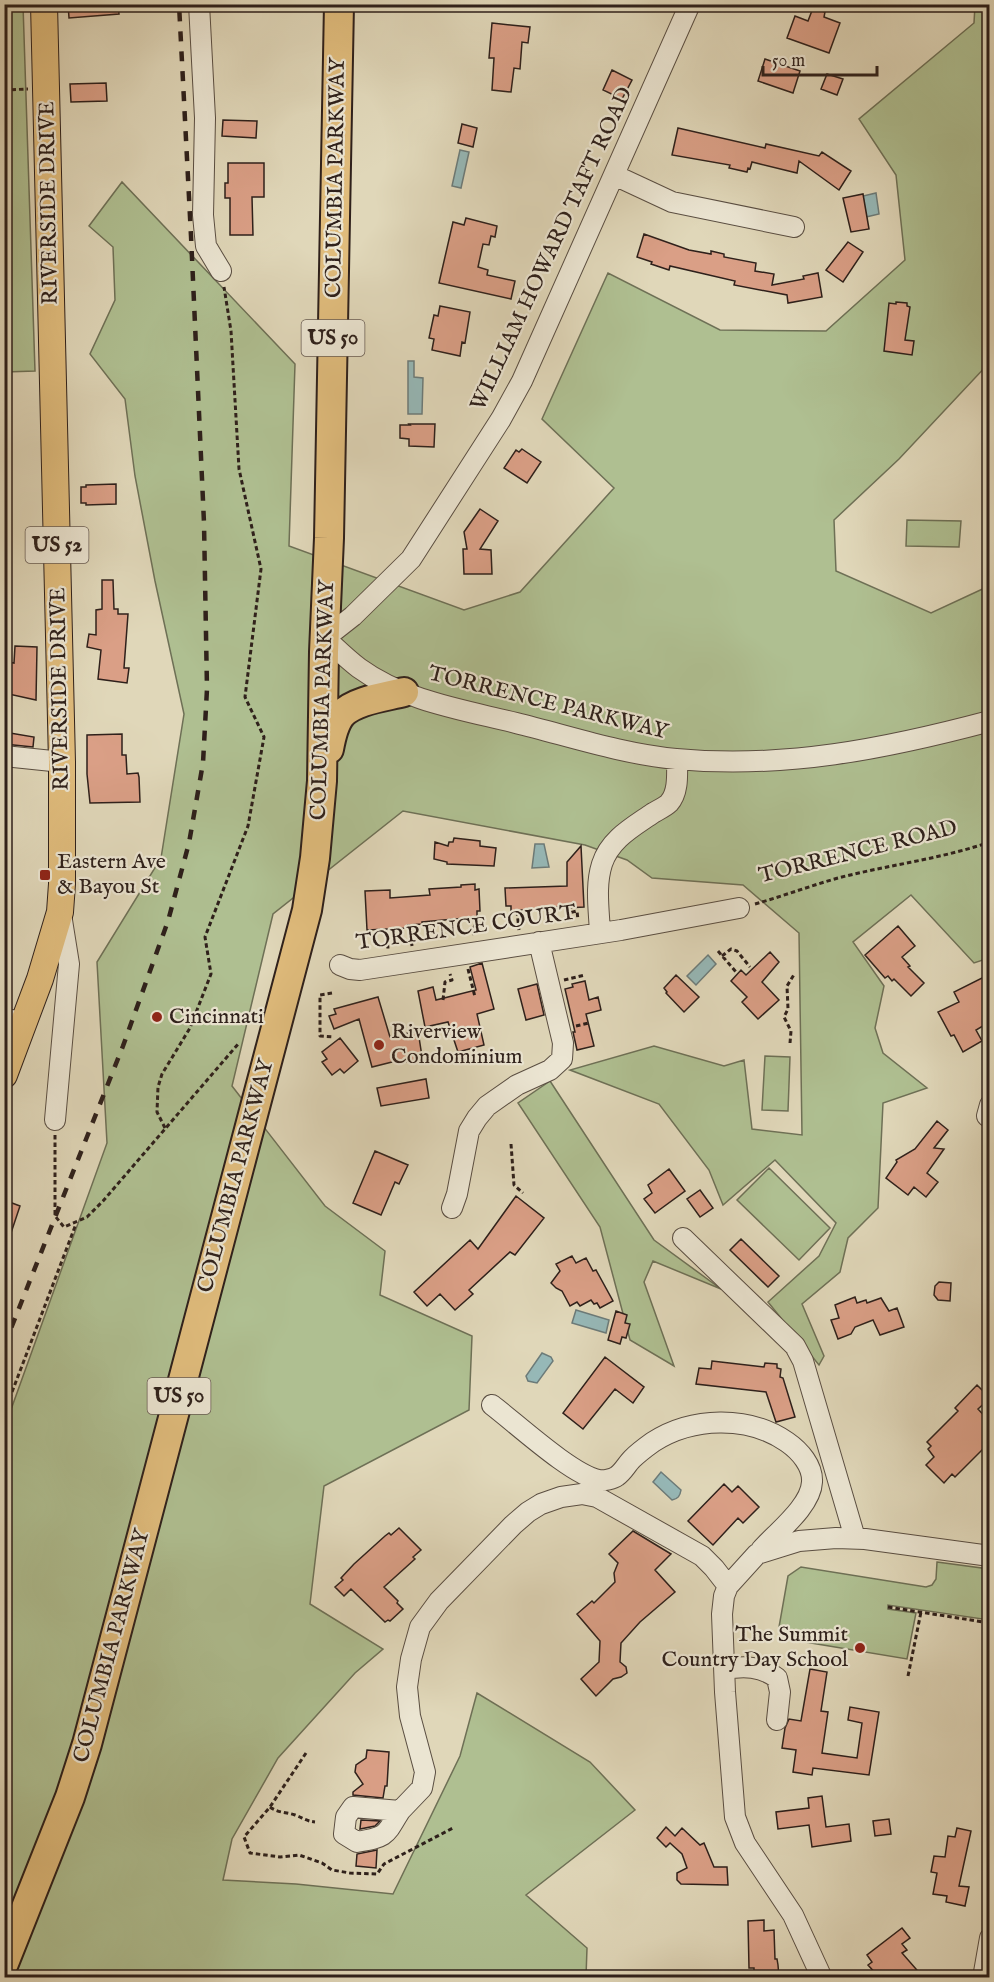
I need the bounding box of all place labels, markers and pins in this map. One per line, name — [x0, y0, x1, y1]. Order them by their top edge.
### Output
place label: Eastern Ave & Bayou St — [57, 848, 166, 901]
marker: Eastern Ave & Bayou St — [38, 868, 52, 882]
place label: Cincinnati — [169, 1003, 264, 1031]
marker: Cincinnati — [150, 1010, 164, 1024]
place label: Riverview Condominium — [391, 1018, 523, 1071]
marker: Riverview Condominium — [372, 1038, 386, 1052]
place label: The Summit Country Day School — [662, 1621, 848, 1674]
marker: The Summit Country Day School — [853, 1641, 867, 1655]

